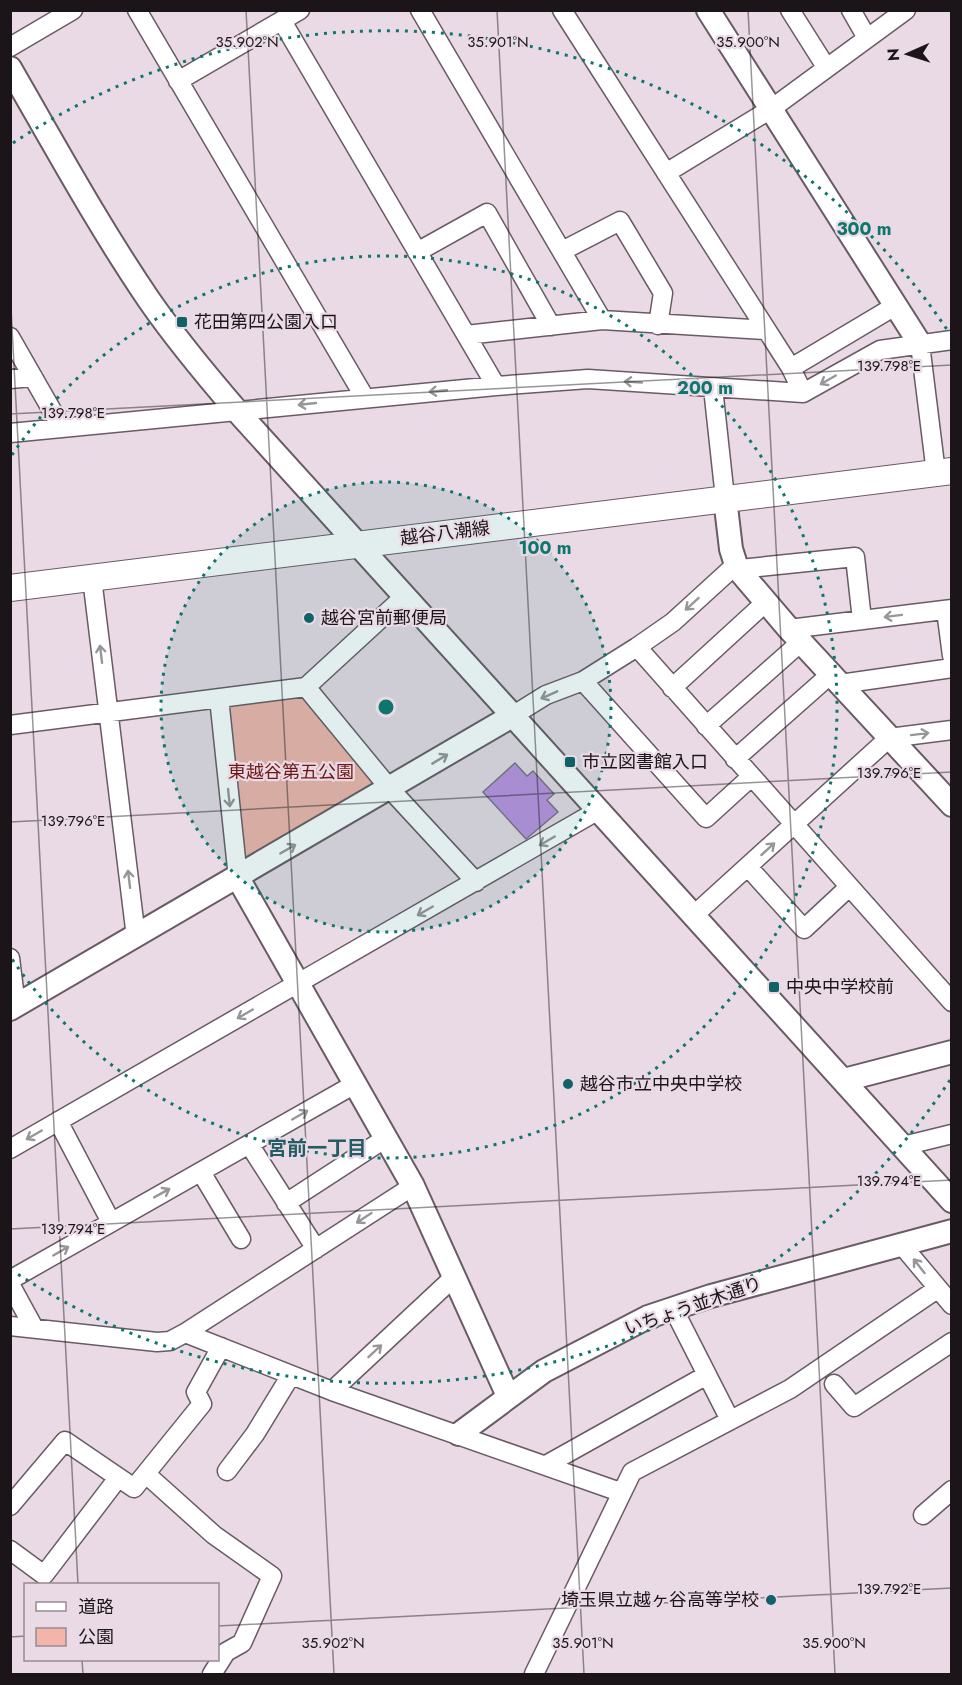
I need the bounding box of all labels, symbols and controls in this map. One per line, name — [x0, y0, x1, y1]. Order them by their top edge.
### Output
north arrow — [878, 24, 938, 84]
text: 35.902°N — [215, 31, 279, 53]
text: 35.901°N — [467, 31, 529, 53]
text: 35.900°N — [716, 31, 780, 53]
text: N — [882, 48, 905, 62]
text: 300 m — [836, 216, 892, 242]
place label: 花田第四公園入口 — [194, 309, 338, 335]
marker: 花田第四公園入口 — [175, 315, 189, 329]
text: 139.798°E — [857, 355, 921, 377]
one-way arrow — [819, 374, 836, 386]
text: 200 m — [677, 375, 733, 401]
one-way arrow — [624, 376, 644, 387]
one-way arrow — [428, 386, 448, 397]
one-way arrow — [298, 399, 317, 410]
text: 139.798°E — [41, 402, 105, 424]
street label: 越谷八潮線 — [399, 515, 491, 551]
text: 100 m — [518, 535, 572, 561]
one-way arrow — [685, 597, 700, 611]
place label: 越谷宮前郵便局 — [321, 605, 447, 631]
marker: 越谷宮前郵便局 — [302, 611, 316, 625]
one-way arrow — [884, 611, 904, 622]
one-way arrow — [95, 645, 106, 665]
one-way arrow — [540, 689, 558, 701]
centre of rings — [376, 697, 396, 717]
one-way arrow — [910, 728, 930, 739]
place label: 市立図書館入口 — [582, 749, 708, 775]
one-way arrow — [431, 753, 448, 765]
marker: 市立図書館入口 — [563, 755, 577, 769]
park label: 東越谷第五公園 — [228, 759, 354, 785]
text: 139.796°E — [857, 762, 921, 784]
one-way arrow — [224, 788, 235, 808]
text: 139.796°E — [41, 810, 105, 832]
one-way arrow — [539, 835, 556, 847]
one-way arrow — [279, 842, 296, 854]
one-way arrow — [760, 842, 775, 856]
one-way arrow — [123, 869, 134, 889]
one-way arrow — [417, 905, 434, 917]
place label: 中央中学校前 — [786, 974, 894, 1000]
marker: 中央中学校前 — [767, 980, 781, 994]
one-way arrow — [237, 1009, 255, 1020]
place label: 越谷市立中央中学校 — [580, 1071, 742, 1097]
marker: 越谷市立中央中学校 — [561, 1077, 575, 1091]
one-way arrow — [291, 1109, 308, 1121]
one-way arrow — [26, 1129, 43, 1141]
district label: 宮前一丁目 — [267, 1134, 367, 1163]
text: 139.794°E — [857, 1170, 921, 1192]
one-way arrow — [153, 1187, 171, 1198]
one-way arrow — [356, 1212, 373, 1224]
text: 139.794°E — [41, 1218, 105, 1240]
one-way arrow — [52, 1244, 69, 1256]
one-way arrow — [912, 1259, 925, 1275]
street label: いちょう並木通り — [621, 1270, 765, 1342]
one-way arrow — [367, 1344, 382, 1358]
text: 139.792°E — [857, 1578, 921, 1600]
legend — [24, 1583, 219, 1661]
place label: 埼玉県立越ヶ谷高等学校 — [561, 1587, 759, 1613]
marker: 埼玉県立越ヶ谷高等学校 — [764, 1593, 778, 1607]
text: 道路 — [78, 1594, 114, 1620]
text: 公園 — [78, 1624, 114, 1650]
text: 35.902°N — [301, 1632, 365, 1654]
text: 35.901°N — [552, 1632, 614, 1654]
text: 35.900°N — [802, 1632, 866, 1654]

